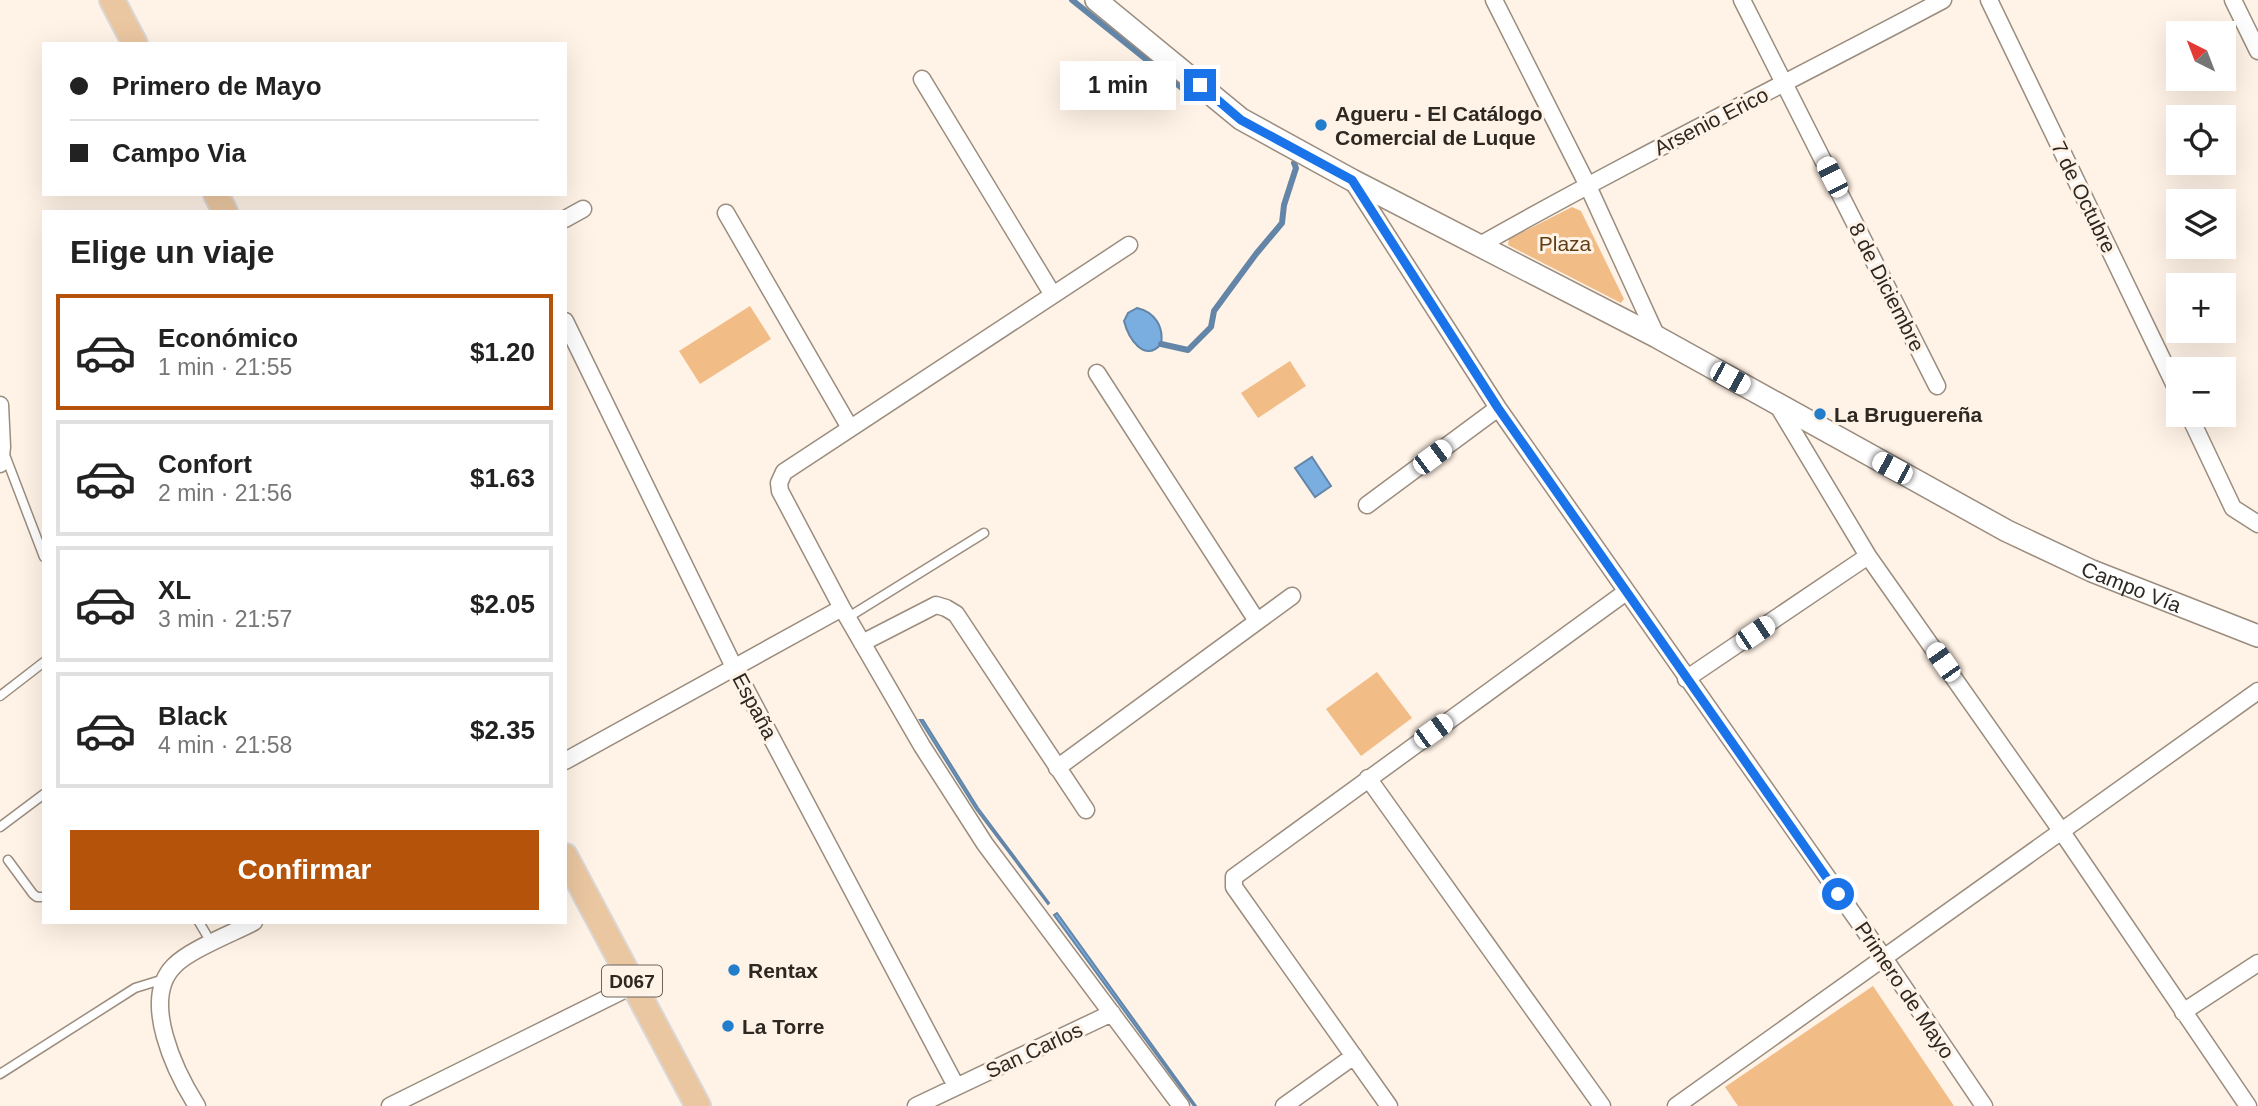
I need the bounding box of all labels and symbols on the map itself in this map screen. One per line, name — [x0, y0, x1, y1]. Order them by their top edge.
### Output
north arrow — [2166, 21, 2236, 91]
callout: 1 min — [1060, 60, 1176, 110]
route end — [1184, 69, 1216, 101]
street label: Arsenio Erico — [1650, 82, 1772, 160]
place label: Agueru - El Catálogo Comercial de Luque — [1335, 102, 1543, 149]
marker: Agueru - El Catálogo Comercial de Luque — [1313, 117, 1329, 133]
street label: 7 de Octubre — [2047, 137, 2121, 257]
car — [1814, 154, 1851, 200]
street label: 8 de Diciembre — [1845, 219, 1929, 355]
park label: Plaza — [1539, 232, 1592, 255]
car — [1707, 359, 1754, 397]
place label: La Bruguereña — [1834, 403, 1983, 426]
marker: La Bruguereña — [1812, 406, 1828, 422]
car — [1409, 436, 1456, 478]
car — [1869, 449, 1916, 487]
street label: Campo Vía — [2078, 556, 2185, 617]
car — [1732, 613, 1779, 653]
car — [1923, 639, 1964, 685]
street label: España — [728, 669, 782, 743]
car — [1410, 710, 1457, 752]
route start — [1822, 878, 1854, 910]
street label: Primero de Mayo — [1851, 917, 1959, 1063]
place label: Rentax — [748, 959, 818, 982]
marker: Rentax — [726, 962, 742, 978]
road number: D067 — [602, 965, 662, 996]
place label: La Torre — [742, 1015, 824, 1038]
marker: La Torre — [720, 1018, 736, 1034]
street label: San Carlos — [982, 1018, 1086, 1082]

